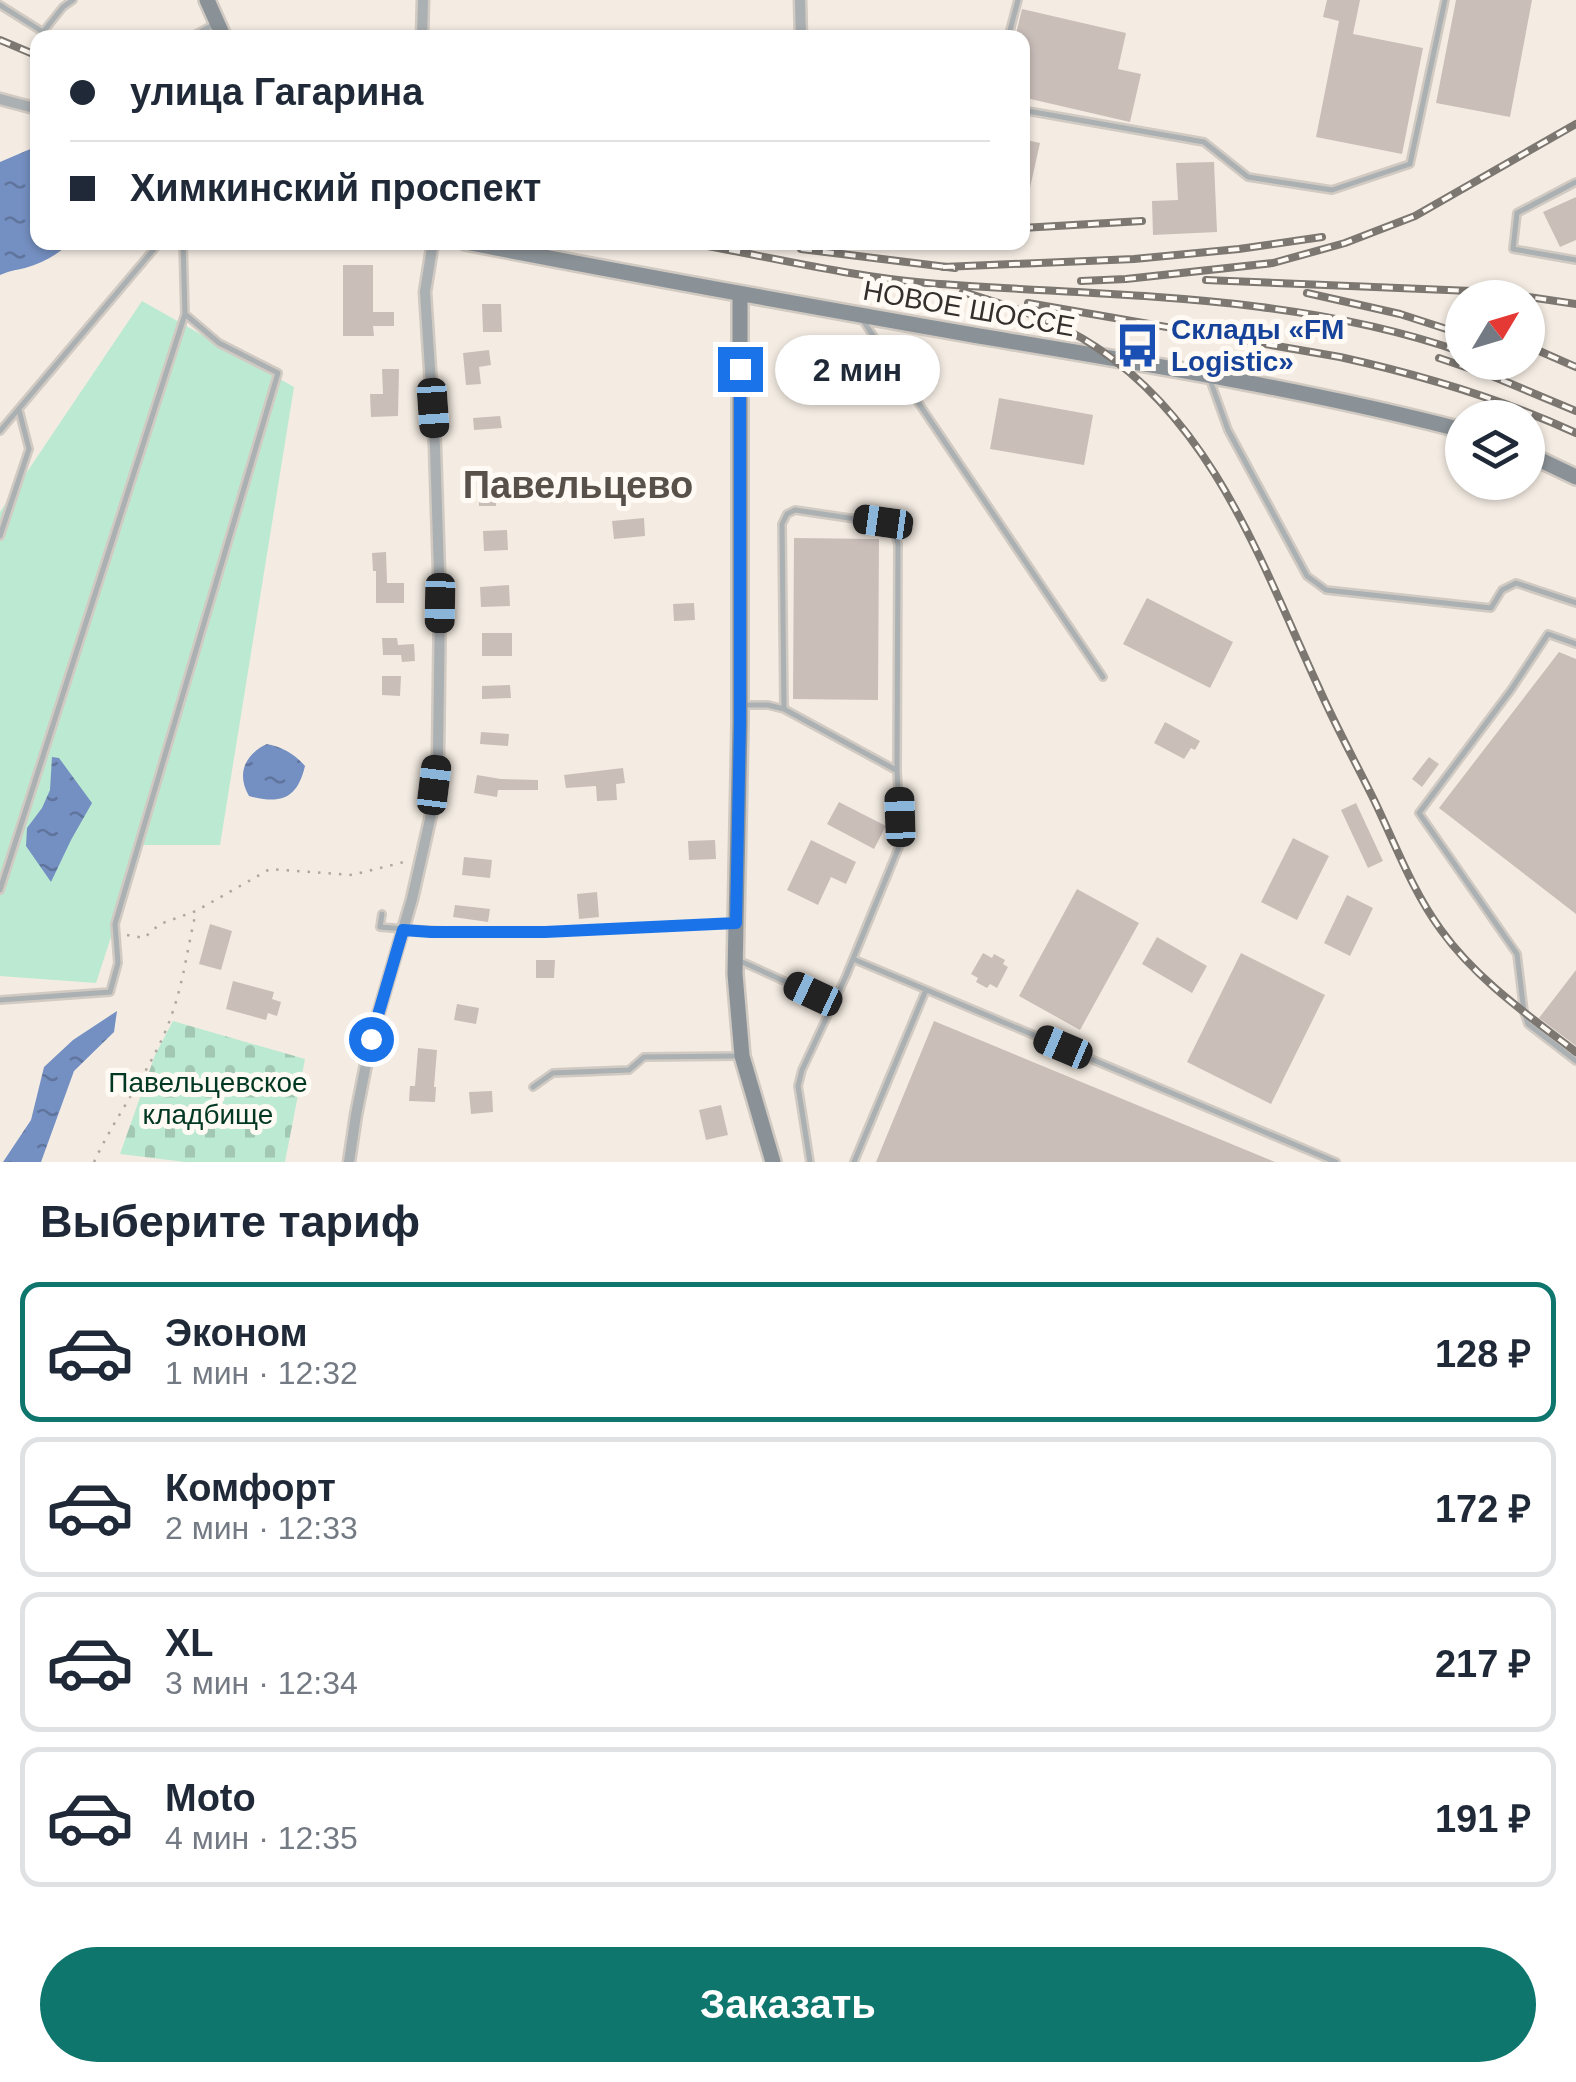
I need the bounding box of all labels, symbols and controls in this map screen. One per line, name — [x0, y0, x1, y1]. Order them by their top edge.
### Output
text: улица Гагарина — [130, 71, 423, 113]
text: Химкинский проспект — [130, 167, 541, 209]
street label: НОВОЕ ШОССЕ — [861, 275, 1077, 342]
north arrow — [1445, 280, 1545, 380]
map controls — [1445, 280, 1545, 500]
place label: Склады «FM Logistic» — [1171, 314, 1344, 377]
bus stop icon: Склады «FM Logistic» — [1114, 321, 1162, 369]
callout: 2 мин — [775, 334, 940, 404]
route end — [718, 347, 763, 392]
text: 2 мин — [813, 352, 902, 388]
car — [416, 377, 450, 439]
button: layers — [1445, 400, 1545, 500]
district label: Павельцево — [463, 464, 693, 506]
car — [851, 503, 915, 541]
car — [424, 573, 456, 633]
car — [415, 753, 453, 817]
car — [884, 786, 916, 848]
car — [779, 968, 847, 1020]
route start — [349, 1017, 394, 1062]
car — [1030, 1021, 1096, 1073]
park label: Павельцевское кладбище — [108, 1067, 308, 1130]
text: Выберите тариф — [40, 1196, 420, 1247]
icon: car — [45, 1307, 135, 1397]
text: Эконом — [165, 1312, 308, 1354]
text: 128 ₽ — [1435, 1333, 1531, 1375]
text: 1 мин · 12:32 — [165, 1355, 358, 1391]
icon: car — [45, 1462, 135, 1552]
text: Комфорт — [165, 1467, 336, 1509]
text: 172 ₽ — [1435, 1488, 1531, 1530]
text: 2 мин · 12:33 — [165, 1510, 358, 1546]
icon: car — [45, 1617, 135, 1707]
text: XL — [165, 1622, 214, 1664]
text: 217 ₽ — [1435, 1643, 1531, 1685]
text: 3 мин · 12:34 — [165, 1665, 358, 1701]
icon: car — [45, 1772, 135, 1862]
text: Moto — [165, 1777, 256, 1819]
text: 191 ₽ — [1435, 1798, 1531, 1840]
text: 4 мин · 12:35 — [165, 1820, 358, 1856]
button: Заказать — [40, 1947, 1536, 2062]

